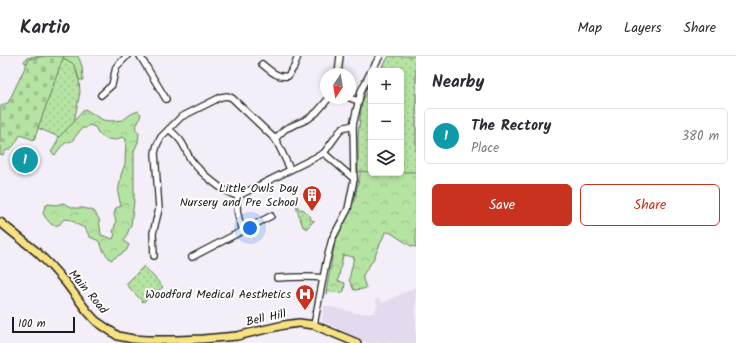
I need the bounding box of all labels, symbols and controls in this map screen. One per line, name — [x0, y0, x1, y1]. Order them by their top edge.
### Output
text: Kartio — [20, 13, 70, 43]
text: Map — [578, 17, 602, 39]
text: Layers — [624, 17, 662, 39]
text: Share — [684, 17, 716, 39]
north arrow — [320, 68, 356, 104]
map controls — [368, 68, 404, 176]
button: + — [368, 68, 404, 104]
text: Nearby — [432, 69, 484, 96]
button: − — [368, 104, 404, 140]
text: The Rectory — [471, 114, 551, 138]
text: 1 — [444, 126, 448, 147]
text: 380 m — [682, 126, 719, 147]
text: Place — [471, 138, 499, 159]
button: layers — [368, 140, 404, 176]
pin: 1 — [12, 145, 38, 175]
place label: Little Owls Day Nursery and Pre School — [180, 179, 298, 212]
building icon: Little Owls Day Nursery and Pre School — [301, 184, 323, 212]
button: Save — [432, 184, 572, 226]
button: Share — [580, 184, 720, 226]
your location — [240, 218, 260, 238]
street label: Main Road — [64, 266, 113, 319]
hospital icon: Woodford Medical Aesthetics — [294, 283, 316, 311]
place label: Woodford Medical Aesthetics — [145, 285, 291, 304]
street label: Bell Hill — [244, 304, 288, 332]
scale bar — [12, 315, 75, 334]
text: 100 m — [18, 315, 46, 333]

